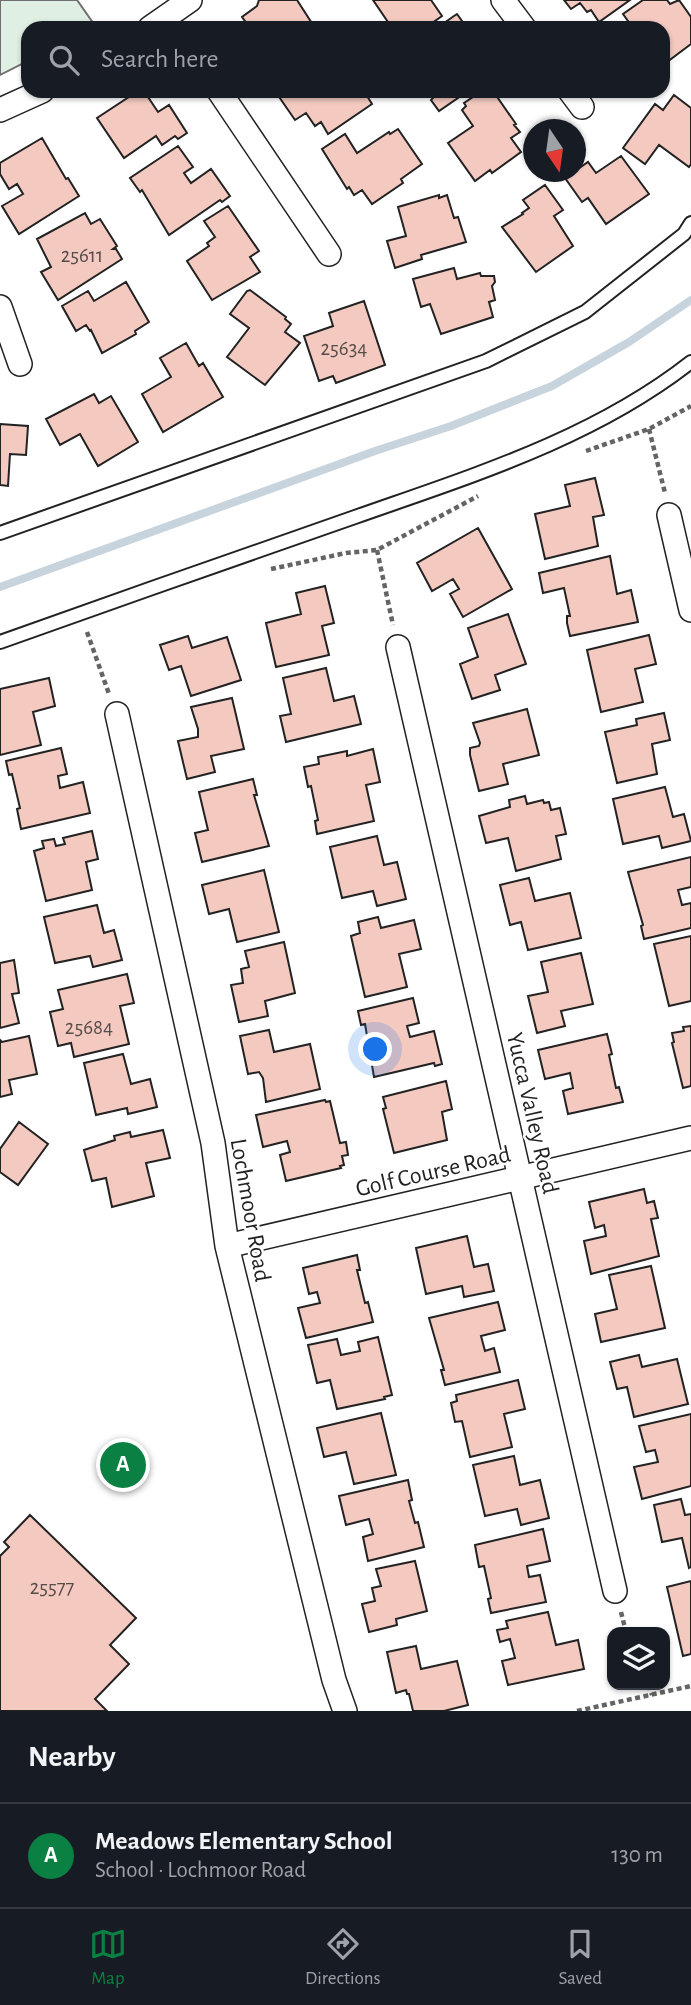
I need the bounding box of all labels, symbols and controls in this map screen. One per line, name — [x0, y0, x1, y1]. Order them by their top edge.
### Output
search box — [21, 21, 670, 98]
icon: search — [45, 41, 83, 79]
text: Search here — [101, 46, 219, 72]
north arrow — [523, 119, 586, 182]
house number: 25611 — [61, 245, 103, 266]
house number: 25634 — [321, 338, 367, 359]
house number: 25684 — [65, 1017, 113, 1038]
street label: Yucca Valley Road — [502, 1030, 562, 1196]
your location — [358, 1032, 392, 1066]
street label: Lochmoor Road — [226, 1137, 274, 1284]
street label: Golf Course Road — [354, 1143, 513, 1201]
pin: A — [100, 1439, 146, 1491]
house number: 25577 — [30, 1577, 75, 1598]
map controls — [607, 1627, 670, 1690]
button: layers — [607, 1627, 670, 1690]
text: Nearby — [28, 1742, 116, 1772]
text: Meadows Elementary School — [95, 1828, 393, 1854]
text: A — [44, 1844, 58, 1867]
text: 130 m — [611, 1844, 663, 1867]
text: School · Lochmoor Road — [95, 1859, 306, 1882]
tab: Map — [89, 1925, 127, 1990]
tab: Directions — [305, 1925, 381, 1990]
tab: Saved — [559, 1925, 602, 1990]

